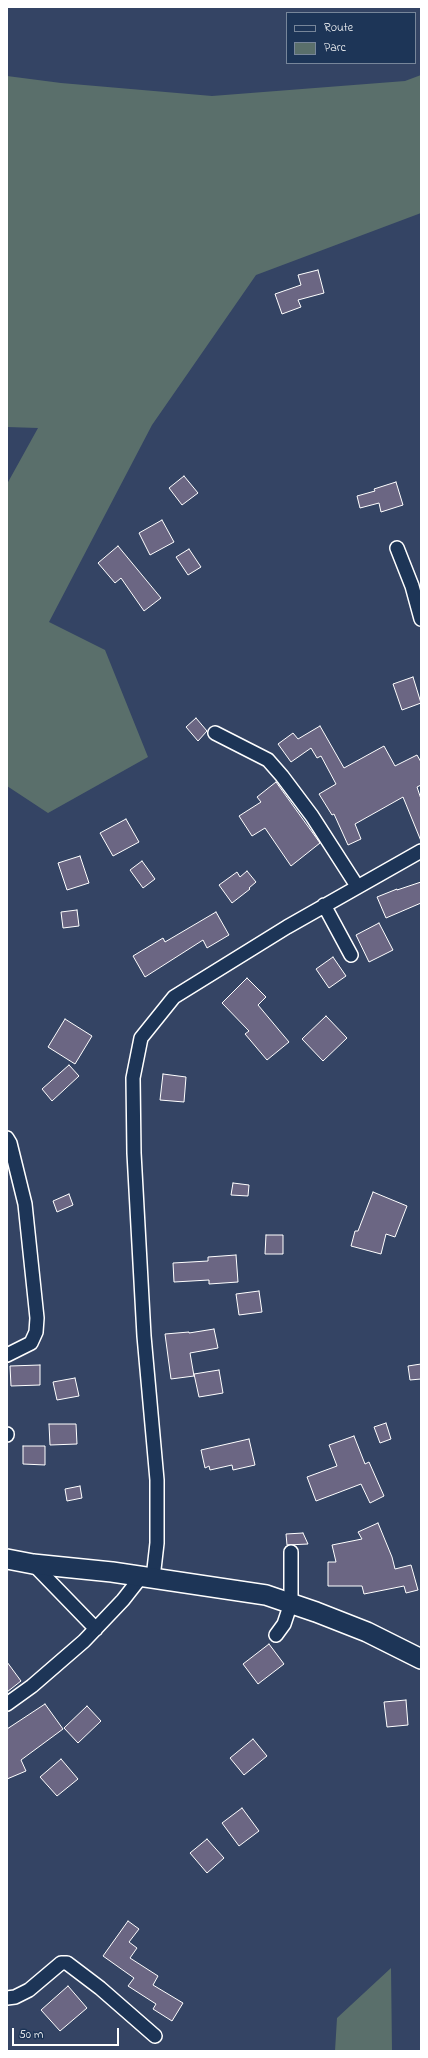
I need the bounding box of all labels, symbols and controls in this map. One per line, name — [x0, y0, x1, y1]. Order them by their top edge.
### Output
legend — [286, 12, 416, 64]
text: Route — [324, 19, 353, 37]
text: Parc — [324, 39, 346, 57]
scale bar — [14, 2020, 121, 2046]
text: 50 m — [19, 2026, 43, 2044]

